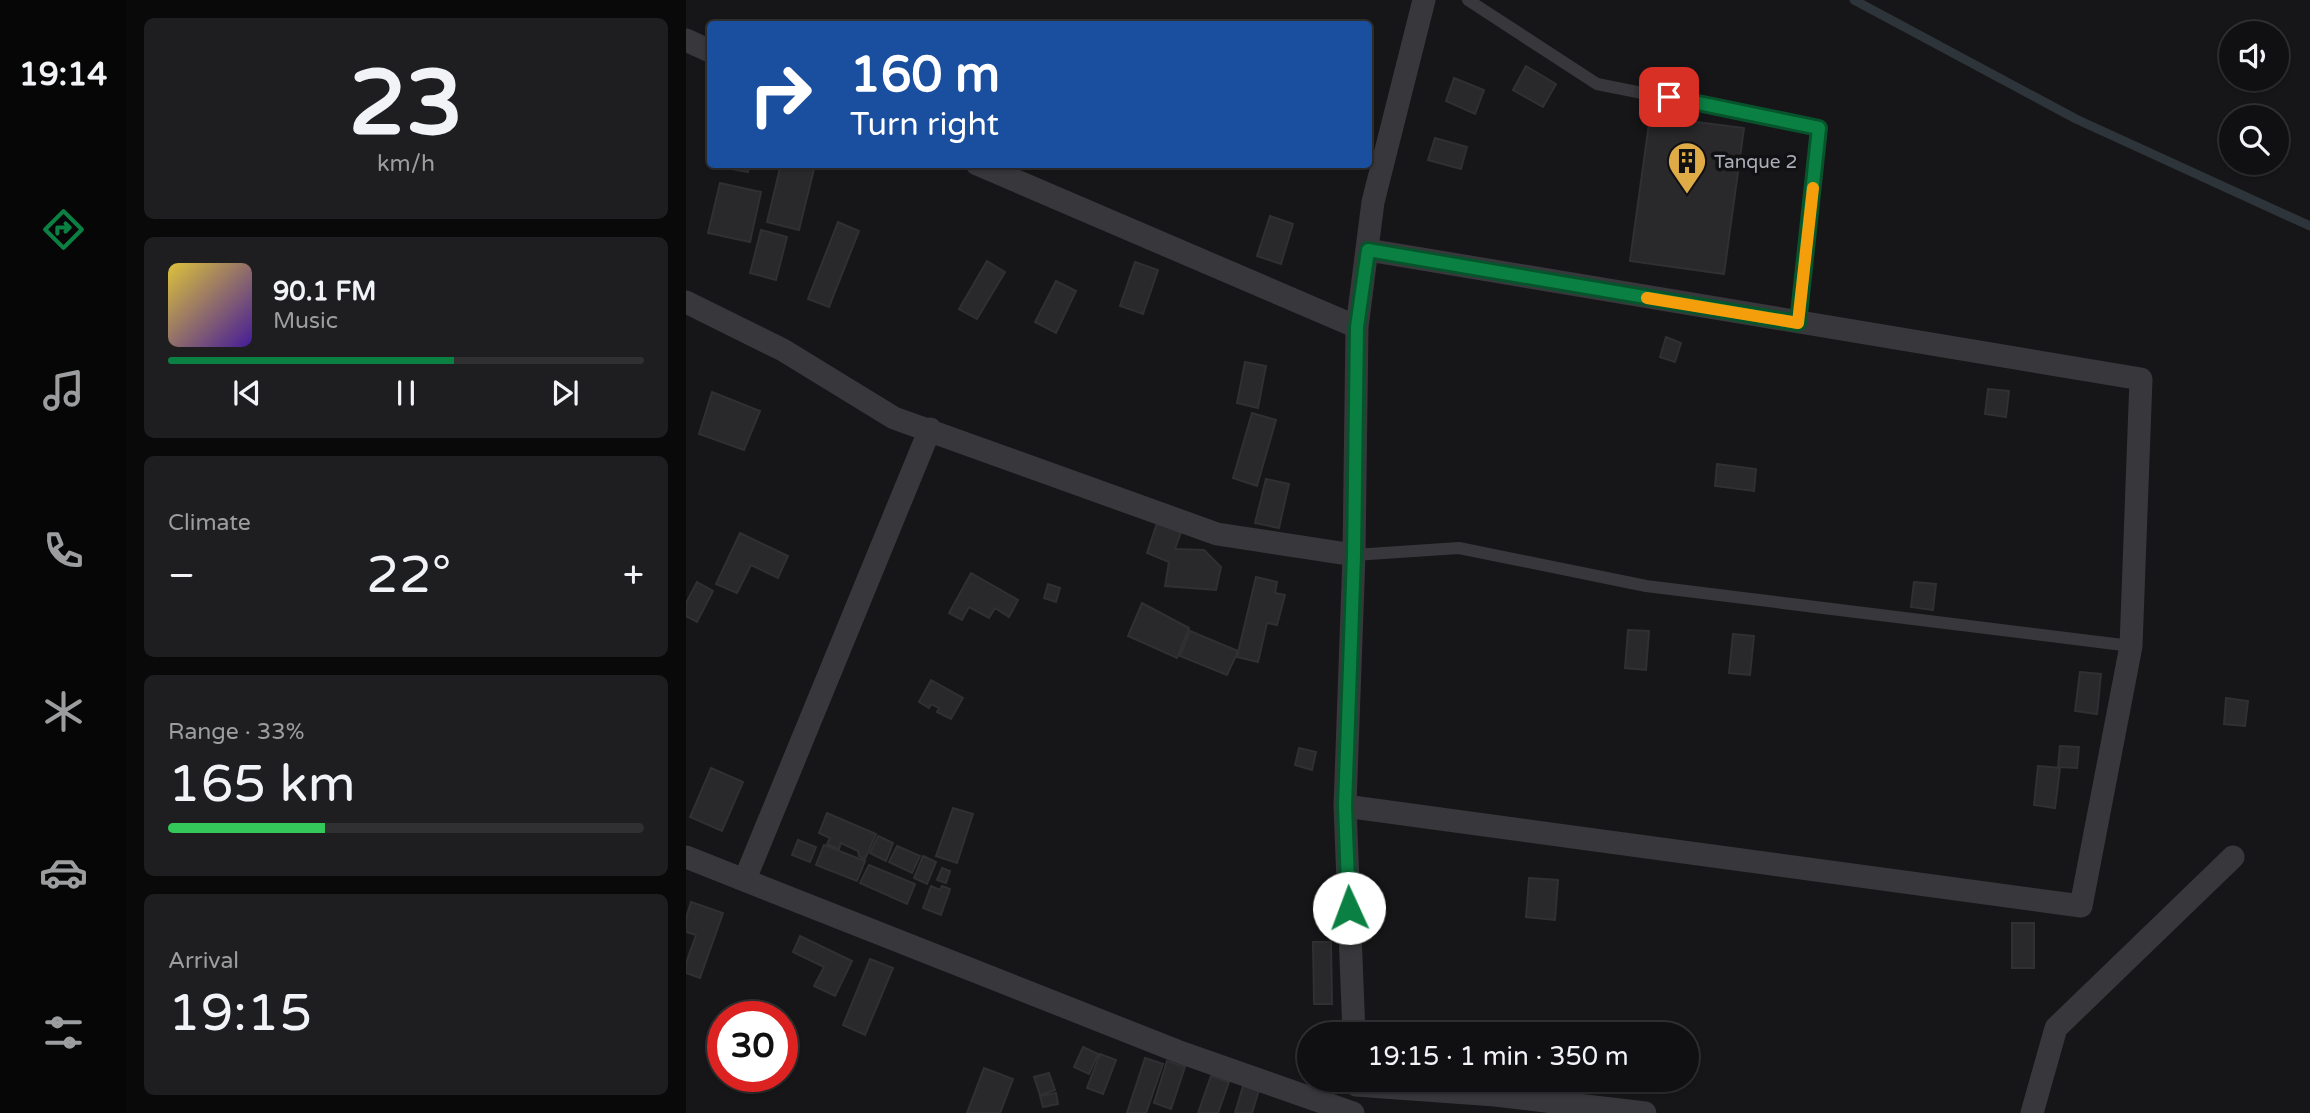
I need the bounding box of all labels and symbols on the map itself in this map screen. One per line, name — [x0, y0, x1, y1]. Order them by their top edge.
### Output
pin — [1639, 67, 1699, 127]
building icon: Tanque 2 — [1666, 140, 1708, 195]
place label: Tanque 2 — [1714, 151, 1798, 173]
position arrow — [1312, 871, 1386, 945]
speed limit sign: 30 — [707, 1001, 798, 1092]

